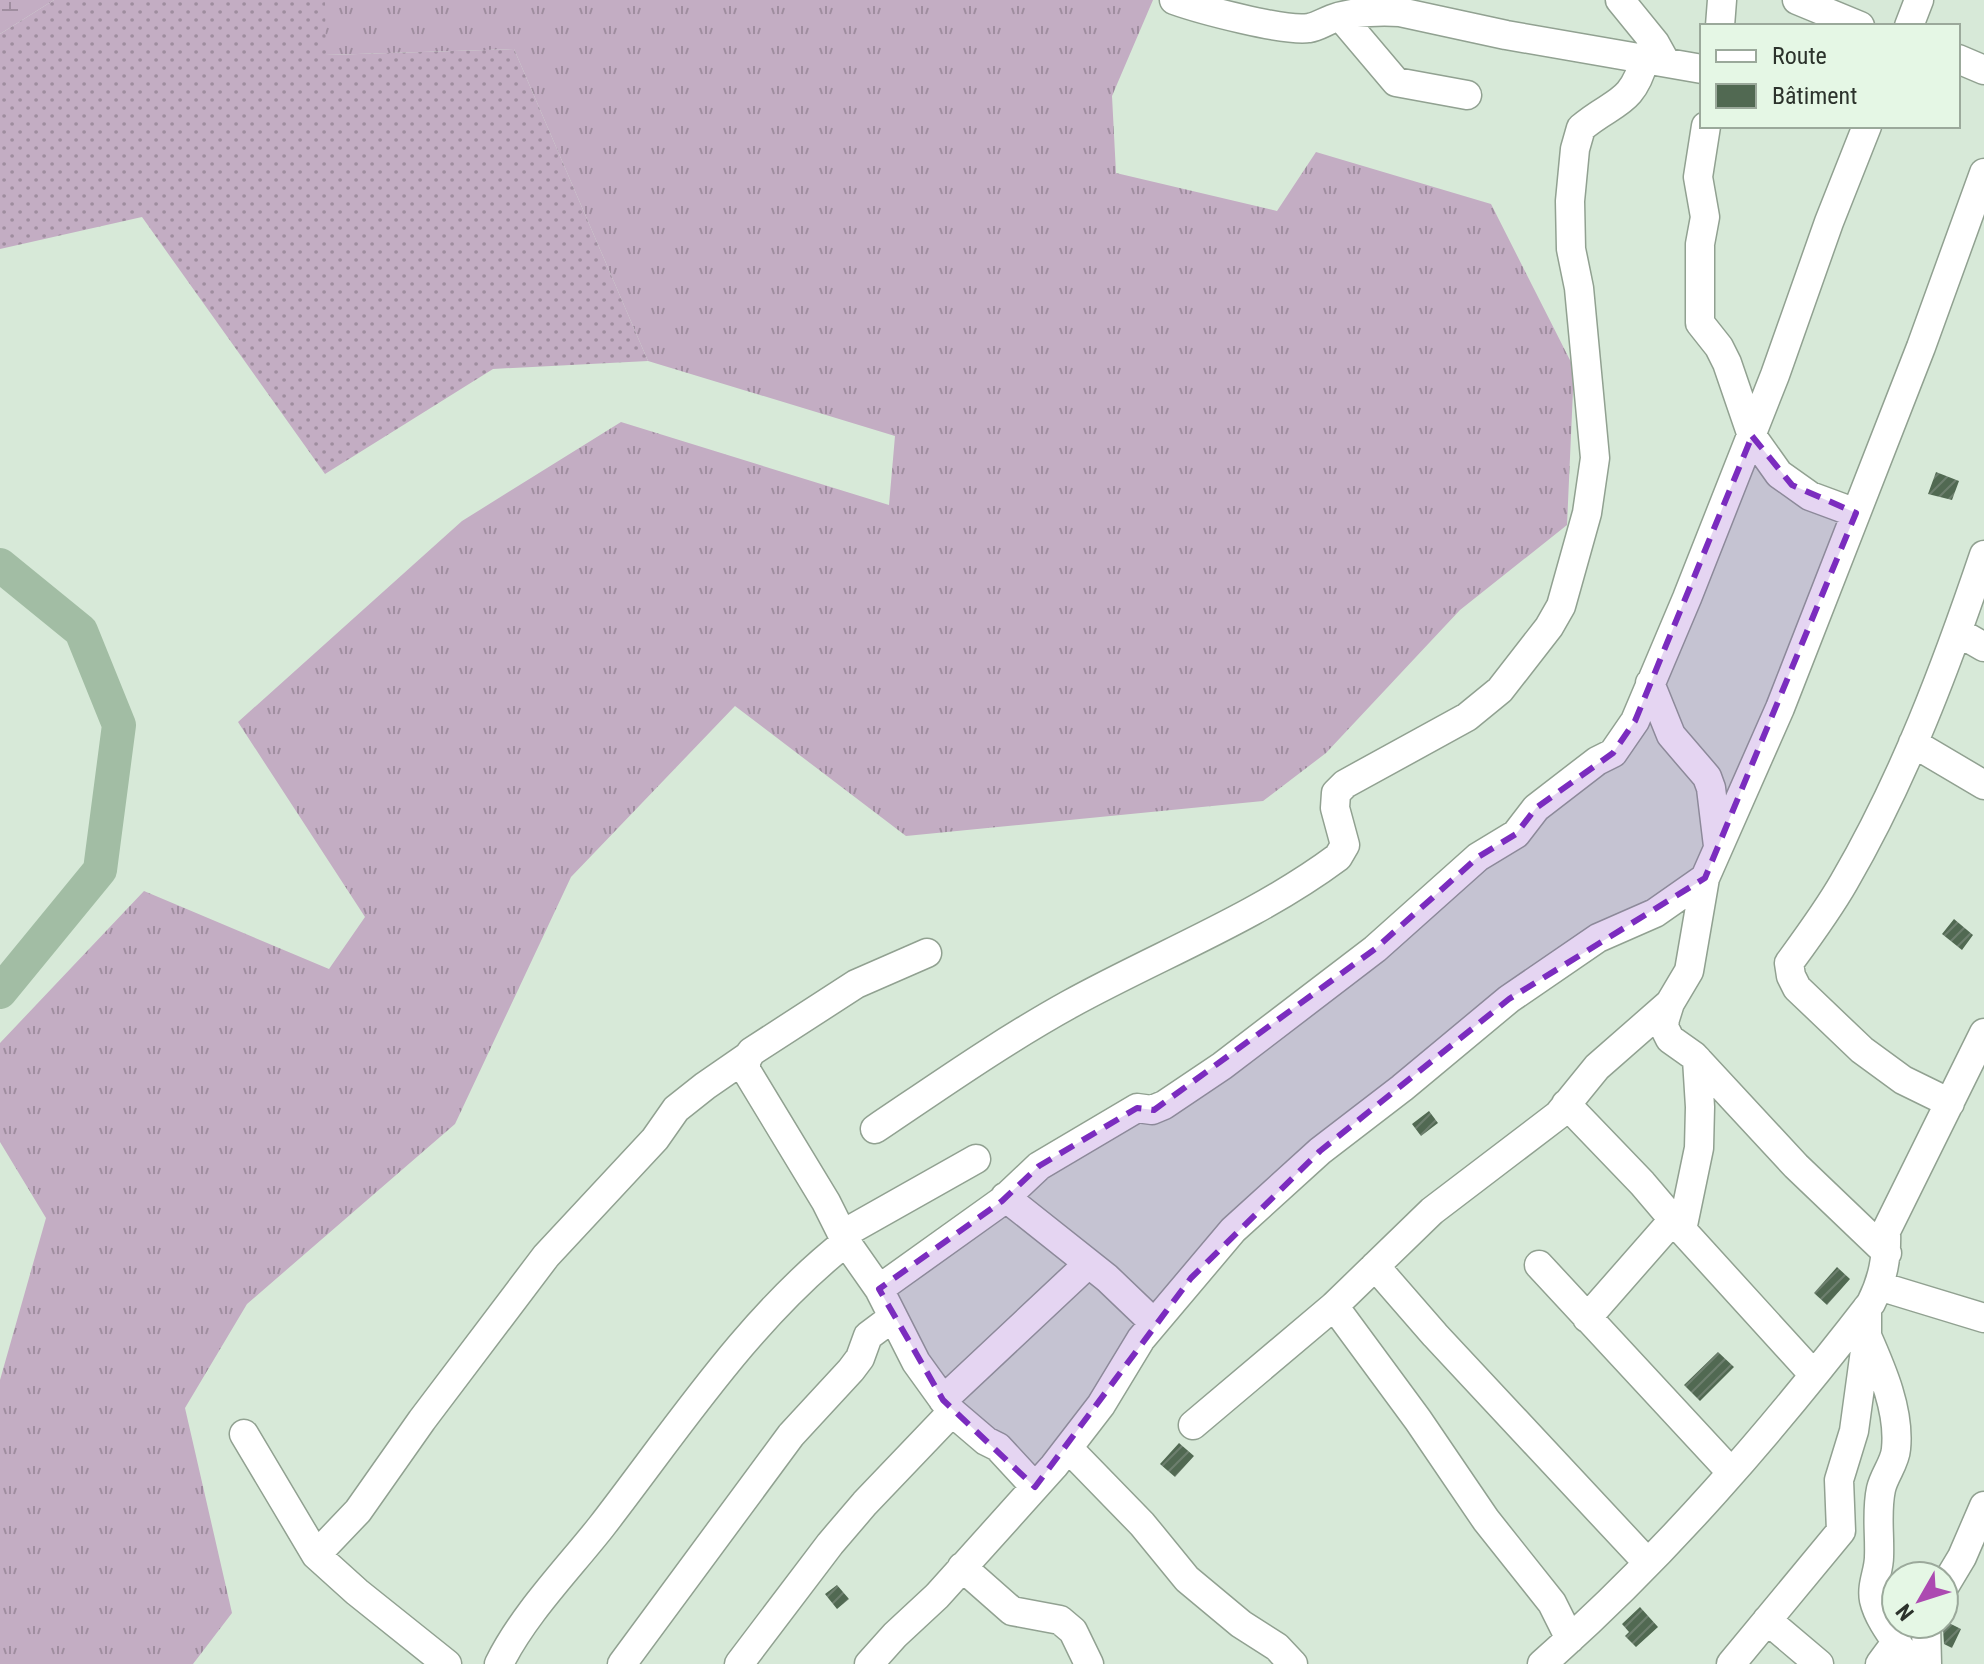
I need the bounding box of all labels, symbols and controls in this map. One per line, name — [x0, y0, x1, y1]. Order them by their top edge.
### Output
legend — [1700, 24, 1960, 128]
text: Route — [1772, 42, 1827, 70]
text: Bâtiment — [1772, 82, 1857, 110]
north arrow — [1880, 1560, 1960, 1640]
text: N — [1891, 1599, 1919, 1625]

